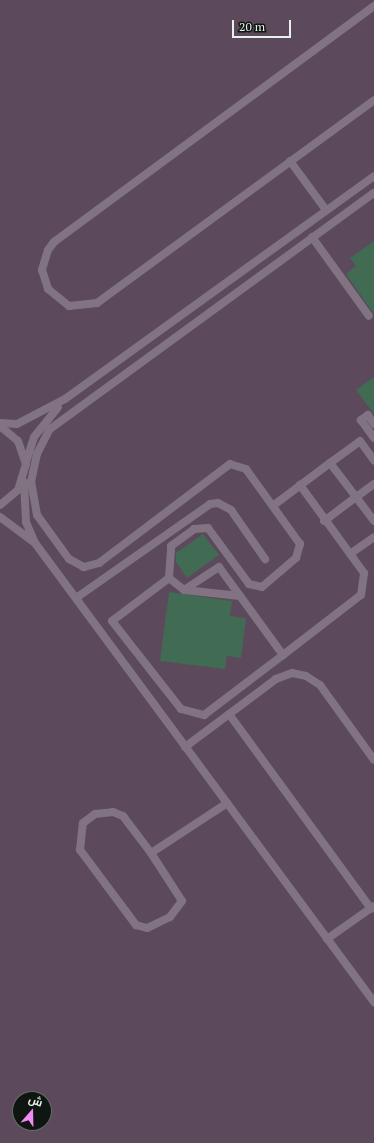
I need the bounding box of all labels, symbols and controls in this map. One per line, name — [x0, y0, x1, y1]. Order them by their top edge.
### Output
scale bar — [234, 12, 293, 38]
text: 20 m — [239, 19, 265, 34]
north arrow — [12, 1091, 52, 1131]
text: ش — [27, 1092, 45, 1110]

